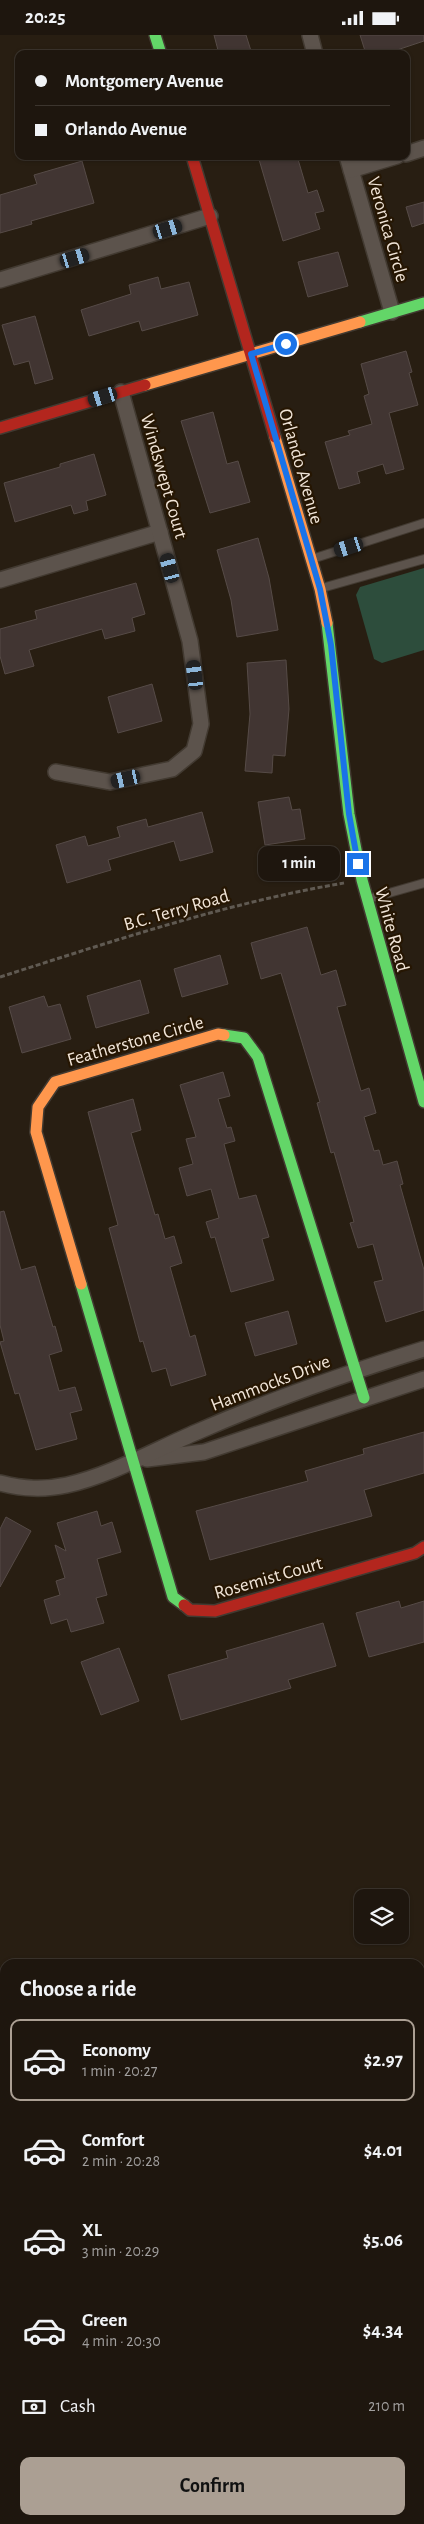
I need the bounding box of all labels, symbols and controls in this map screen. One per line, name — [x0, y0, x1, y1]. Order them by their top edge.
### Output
text: 20:25 — [25, 8, 65, 27]
text: Montgomery Avenue — [65, 72, 224, 91]
text: Orlando Avenue — [65, 120, 187, 139]
street label: Veronica Circle — [363, 175, 412, 284]
car — [151, 217, 184, 241]
car — [58, 246, 91, 270]
route start — [275, 333, 297, 355]
car — [86, 385, 119, 409]
street label: Orlando Avenue — [275, 407, 326, 526]
street label: Windswept Court — [137, 412, 190, 541]
car — [332, 535, 365, 559]
car — [158, 552, 181, 584]
car — [185, 659, 204, 691]
car — [109, 768, 142, 790]
callout: 1 min — [258, 847, 340, 881]
route end — [347, 853, 369, 875]
text: 1 min — [282, 855, 316, 871]
street label: White Road — [371, 885, 412, 974]
street label: B.C. Terry Road — [122, 886, 231, 935]
street label: Featherstone Circle — [65, 1013, 206, 1070]
street label: Hammocks Drive — [208, 1352, 333, 1415]
street label: Rosemist Court — [212, 1554, 325, 1603]
map controls — [354, 1889, 409, 1944]
button: layers — [354, 1889, 409, 1944]
text: Choose a ride — [20, 1978, 136, 2000]
icon: car — [22, 2038, 67, 2083]
text: Economy — [82, 2041, 151, 2060]
text: $2.97 — [364, 2051, 403, 2070]
text: 1 min · 20:27 — [82, 2063, 157, 2079]
icon: car — [22, 2128, 67, 2173]
text: Comfort — [82, 2131, 144, 2150]
text: $4.01 — [364, 2141, 403, 2160]
text: 2 min · 20:28 — [82, 2153, 160, 2169]
icon: car — [22, 2218, 67, 2263]
text: XL — [82, 2221, 102, 2240]
text: $5.06 — [363, 2231, 403, 2250]
text: 3 min · 20:29 — [82, 2243, 159, 2259]
icon: car — [22, 2308, 67, 2353]
text: Green — [82, 2311, 128, 2330]
text: $4.34 — [363, 2321, 403, 2340]
text: 4 min · 20:30 — [82, 2333, 161, 2349]
icon: cash — [20, 2393, 48, 2421]
text: Cash — [60, 2397, 96, 2416]
text: 210 m — [368, 2398, 405, 2414]
button: Confirm — [20, 2457, 405, 2515]

